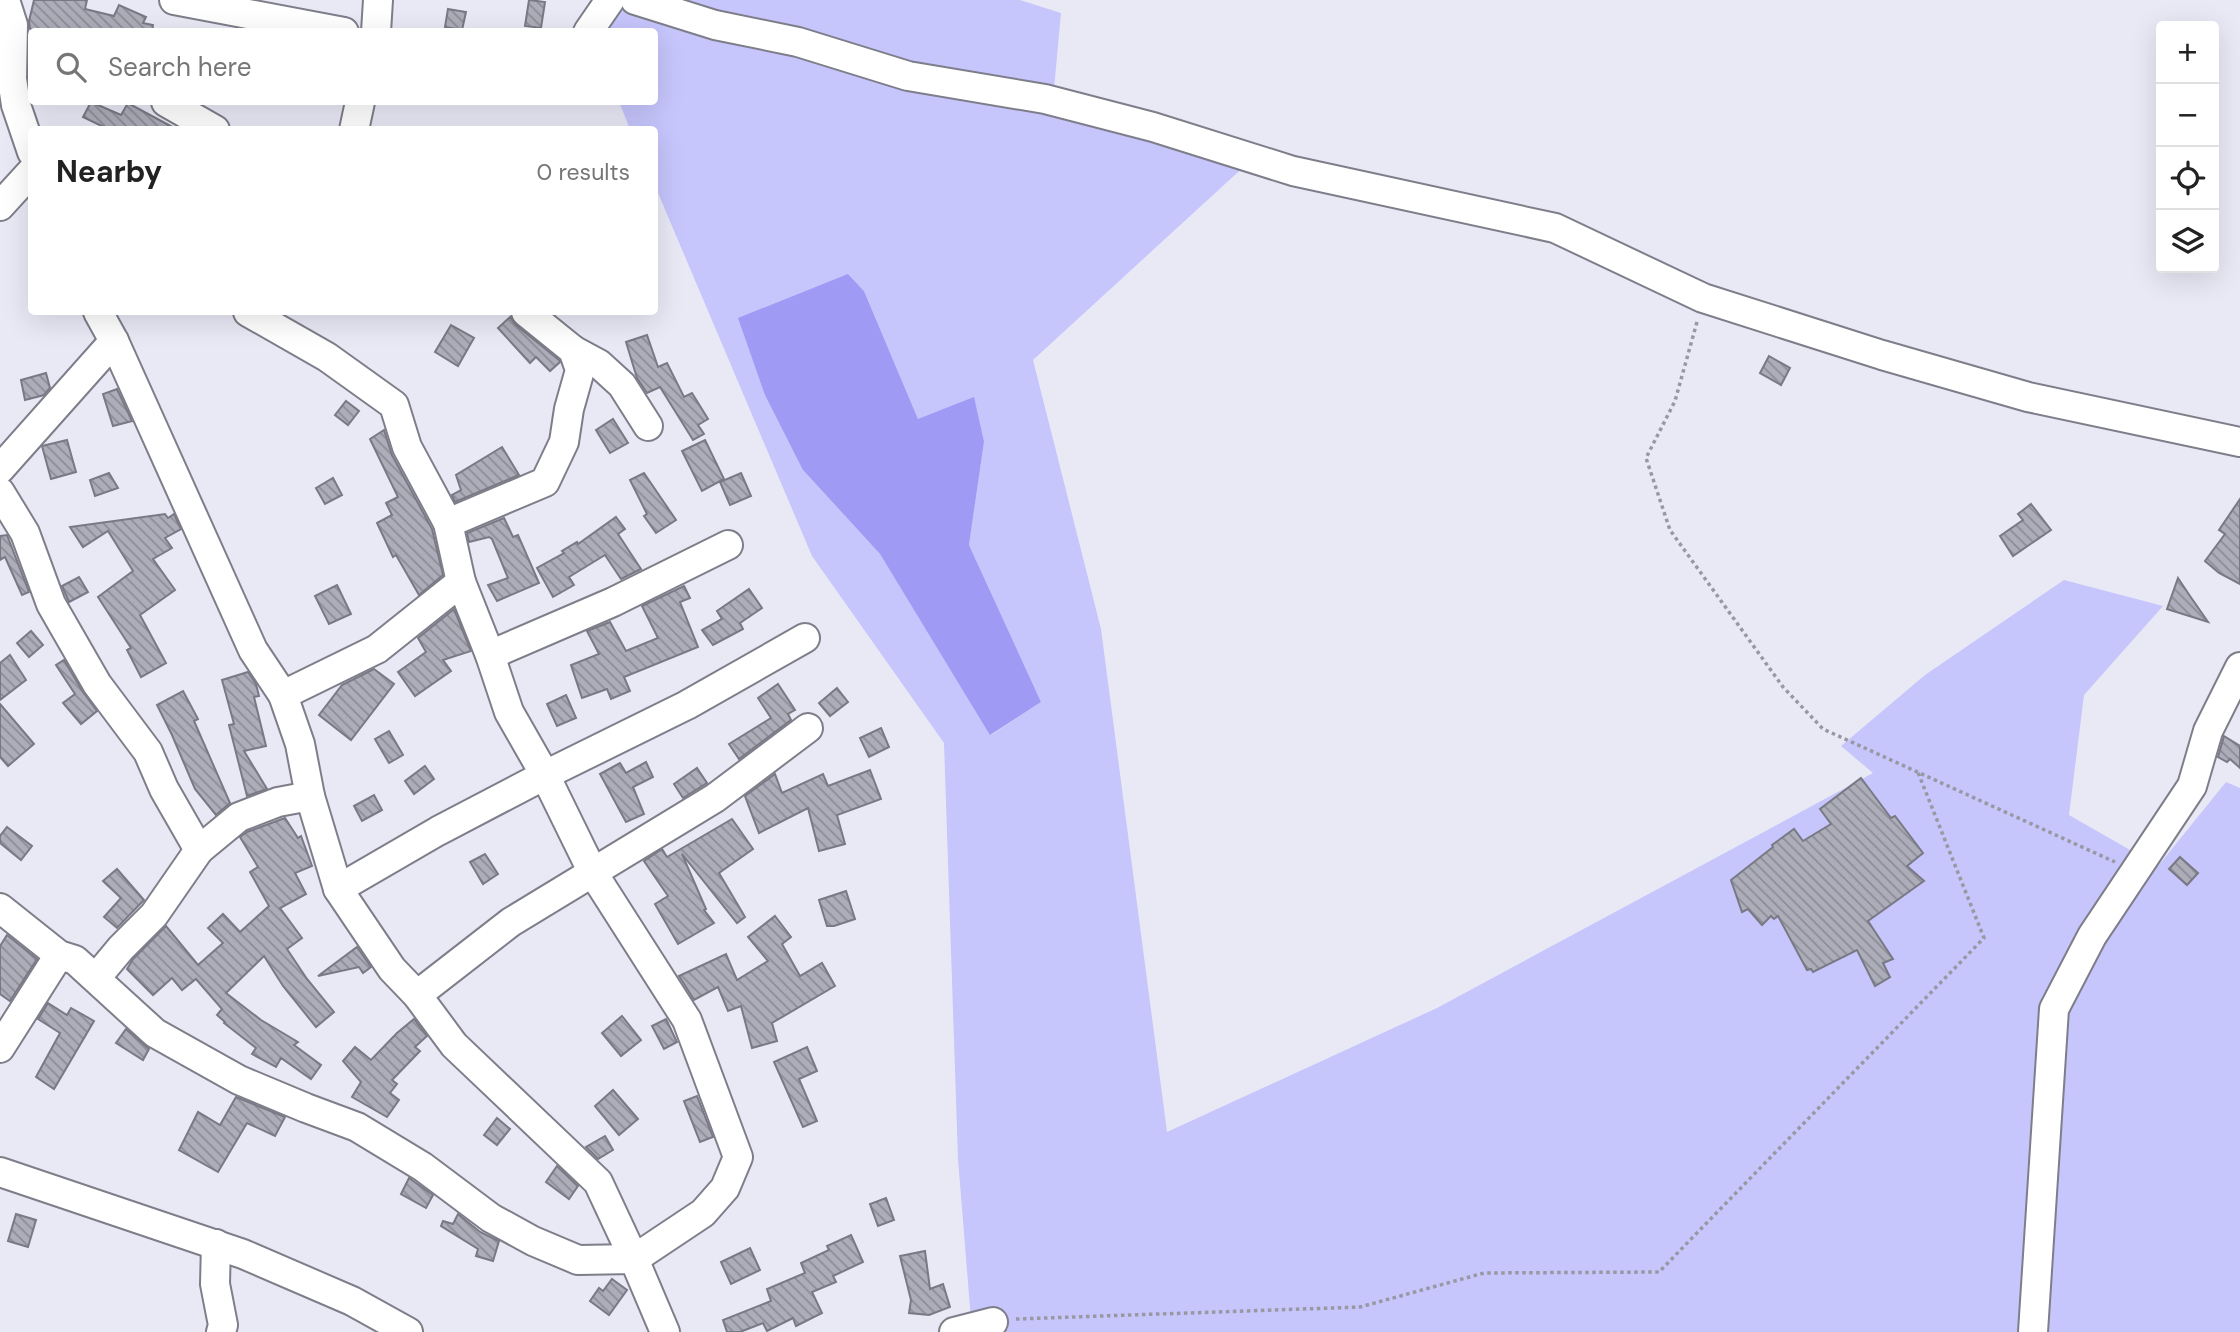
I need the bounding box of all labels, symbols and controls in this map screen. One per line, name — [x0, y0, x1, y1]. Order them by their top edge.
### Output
map controls — [2156, 21, 2219, 273]
button: + — [2156, 21, 2219, 84]
search box — [28, 28, 658, 105]
icon: search — [52, 48, 90, 86]
text: Search here — [108, 50, 251, 84]
button: − — [2156, 84, 2219, 147]
button: locate — [2156, 147, 2219, 210]
text: Nearby — [56, 152, 162, 191]
text: 0 results — [537, 157, 630, 187]
button: layers — [2156, 210, 2219, 273]

